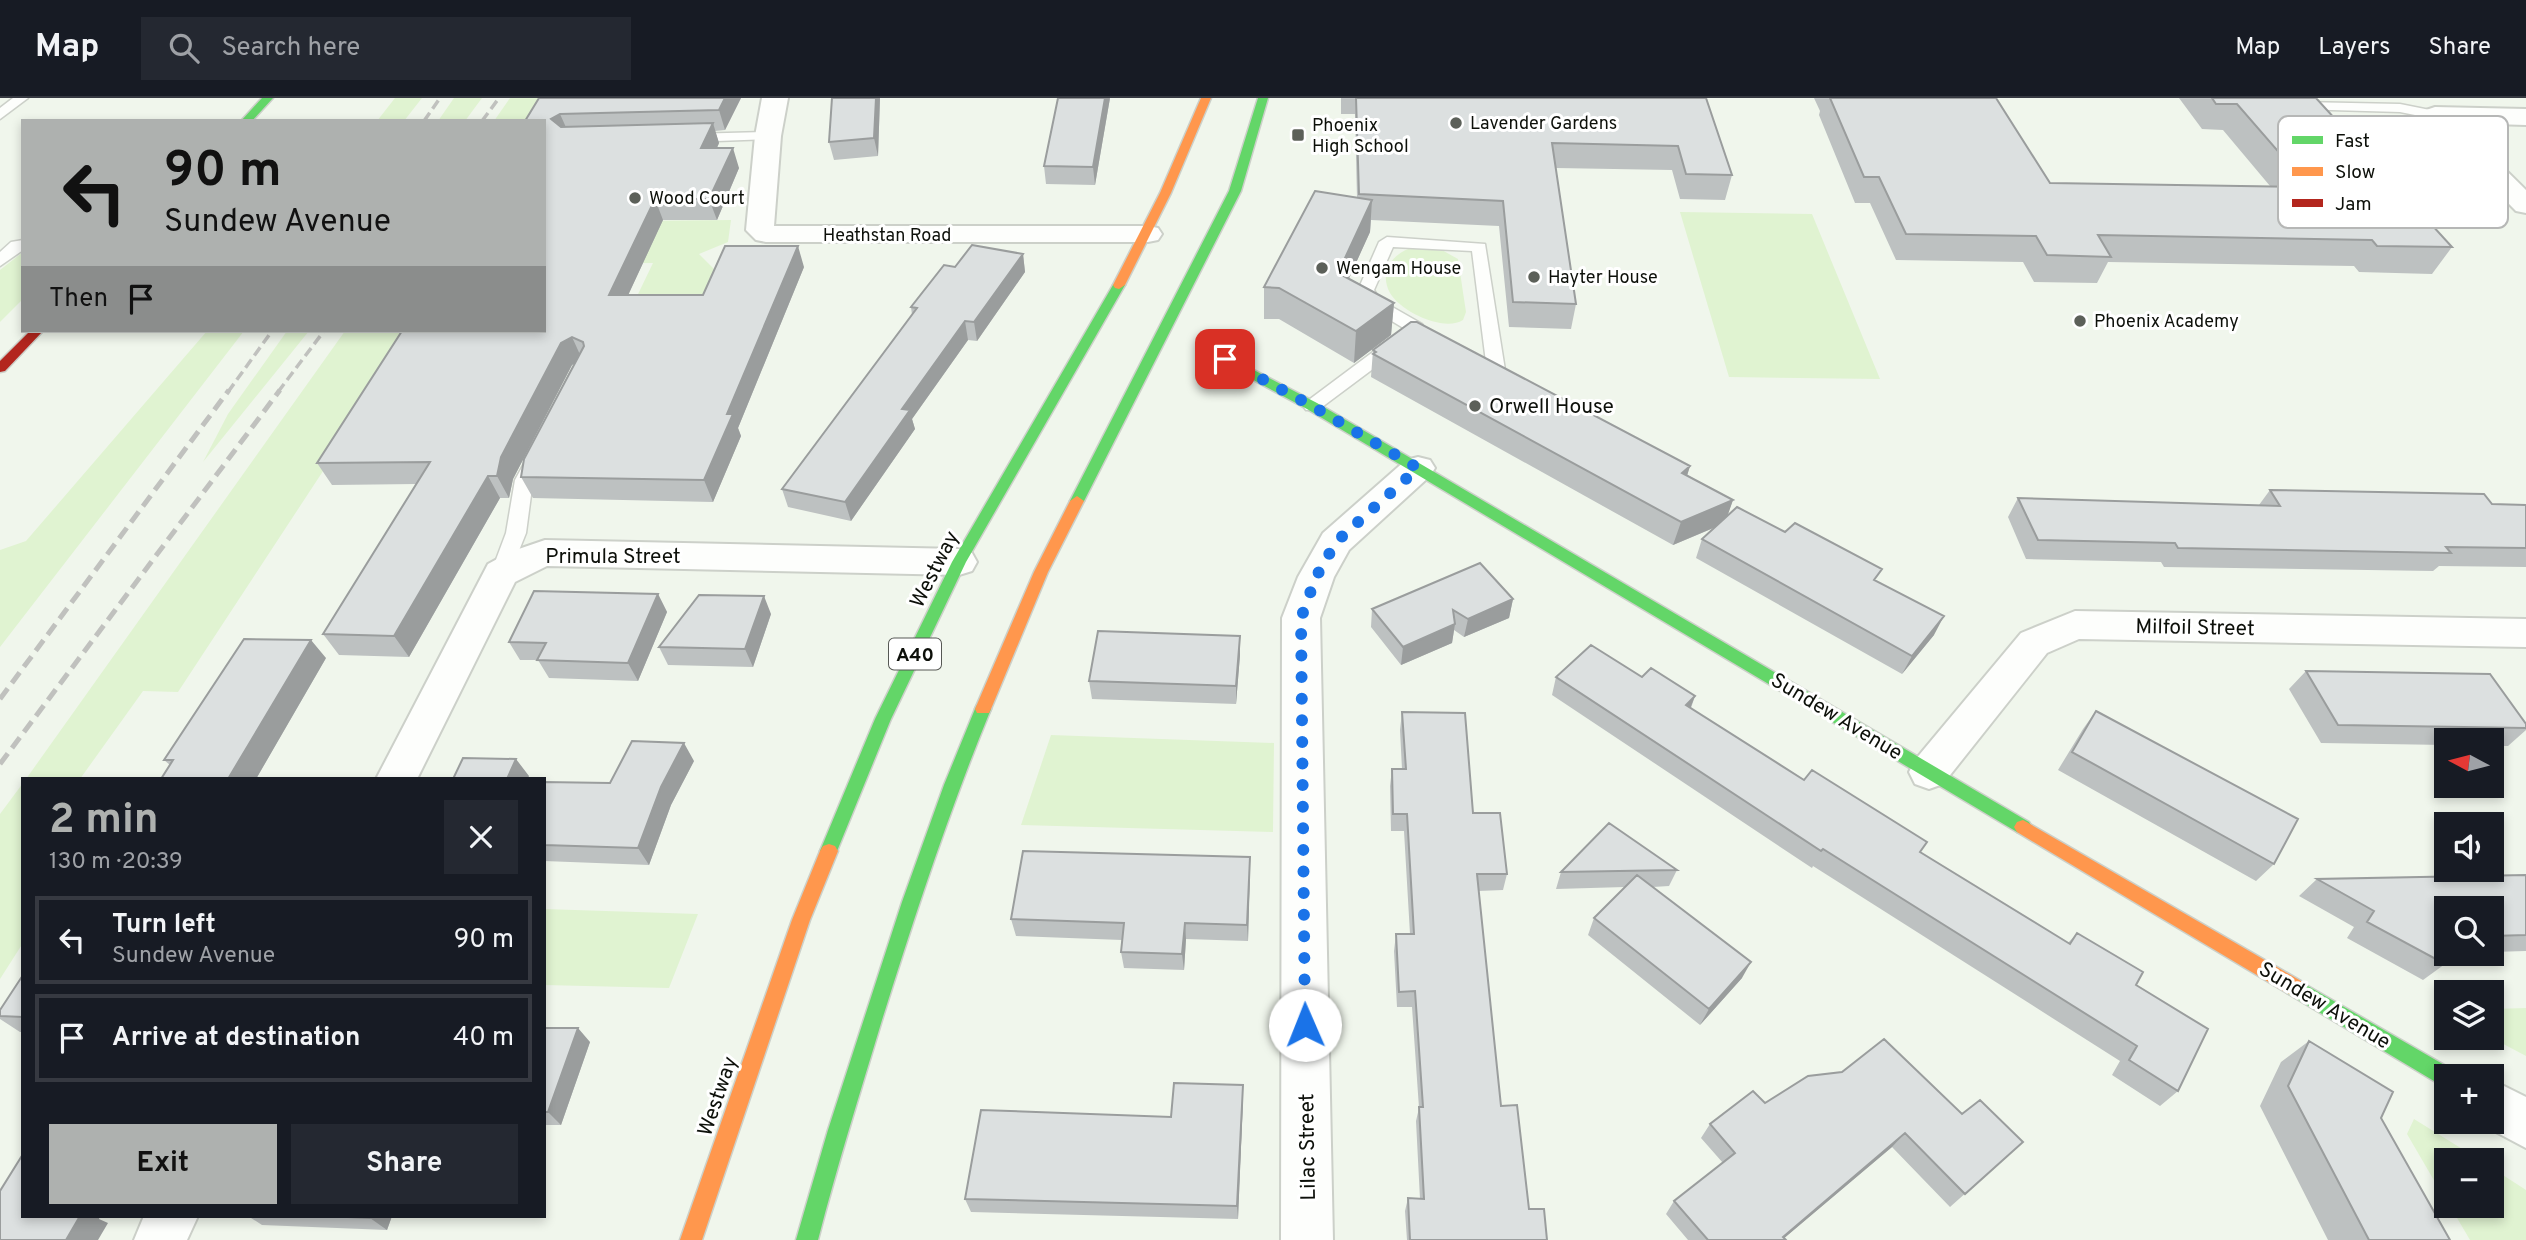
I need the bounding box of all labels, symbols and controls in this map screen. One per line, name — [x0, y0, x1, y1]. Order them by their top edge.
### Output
search box — [141, 17, 631, 80]
text: Map — [35, 27, 99, 69]
icon: search — [165, 29, 203, 67]
text: Search here — [221, 32, 360, 65]
text: Map — [2235, 33, 2280, 63]
text: Layers — [2318, 33, 2390, 63]
text: Share — [2428, 33, 2491, 63]
place label: Lavender Gardens — [1470, 113, 1617, 136]
place label: Phoenix High School — [1312, 115, 1409, 159]
marker: Lavender Gardens — [1448, 115, 1464, 131]
legend — [2278, 116, 2508, 228]
marker: Phoenix High School — [1290, 127, 1306, 143]
text: Fast — [2335, 130, 2370, 154]
text: 90 m — [164, 142, 282, 204]
icon: left — [49, 147, 140, 238]
text: Slow — [2335, 161, 2375, 185]
place label: Wood Court — [649, 188, 745, 211]
marker: Wood Court — [627, 190, 643, 206]
text: Jam — [2335, 193, 2372, 217]
text: Sundew Avenue — [164, 203, 391, 243]
street label: Heathstan Road — [823, 225, 951, 248]
place label: Wengam House — [1336, 258, 1461, 281]
marker: Wengam House — [1314, 260, 1330, 276]
place label: Hayter House — [1548, 267, 1658, 290]
marker: Hayter House — [1526, 269, 1542, 285]
icon: arrive — [122, 280, 160, 318]
text: Then — [49, 283, 108, 316]
place label: Phoenix Academy — [2094, 311, 2239, 334]
marker: Phoenix Academy — [2072, 313, 2088, 329]
pin — [1195, 329, 1255, 389]
icon: arrive — [1206, 340, 1244, 378]
place label: Orwell House — [1489, 394, 1614, 421]
marker: Orwell House — [1467, 398, 1483, 414]
street label: Westway — [905, 527, 966, 613]
street label: Primula Street — [545, 544, 681, 571]
street label: Milfoil Street — [2135, 614, 2255, 643]
road number: A40 — [889, 638, 941, 670]
street label: Sundew Avenue — [1765, 667, 1907, 767]
north arrow — [2434, 728, 2504, 798]
map controls — [2434, 728, 2504, 1218]
text: 2 min — [49, 795, 159, 848]
button: close — [444, 800, 518, 874]
button: sound — [2434, 812, 2504, 882]
text: 130 m · 20:39 — [49, 848, 183, 877]
button: search — [2434, 896, 2504, 966]
text: Turn left — [112, 909, 216, 942]
icon: left — [53, 921, 91, 959]
text: 90 m — [454, 924, 514, 957]
text: Sundew Avenue — [112, 942, 275, 971]
street label: Sundew Avenue — [2253, 956, 2395, 1056]
button: layers — [2434, 980, 2504, 1050]
position arrow — [1268, 988, 1342, 1062]
icon: arrive — [53, 1019, 91, 1057]
text: Arrive at destination — [112, 1022, 360, 1055]
text: 40 m — [453, 1022, 514, 1055]
street label: Westway — [692, 1053, 745, 1140]
button: + — [2434, 1064, 2504, 1134]
street label: Lilac Street — [1294, 1093, 1323, 1201]
button: Exit — [49, 1124, 277, 1204]
button: Share — [291, 1124, 518, 1204]
button: − — [2434, 1148, 2504, 1218]

